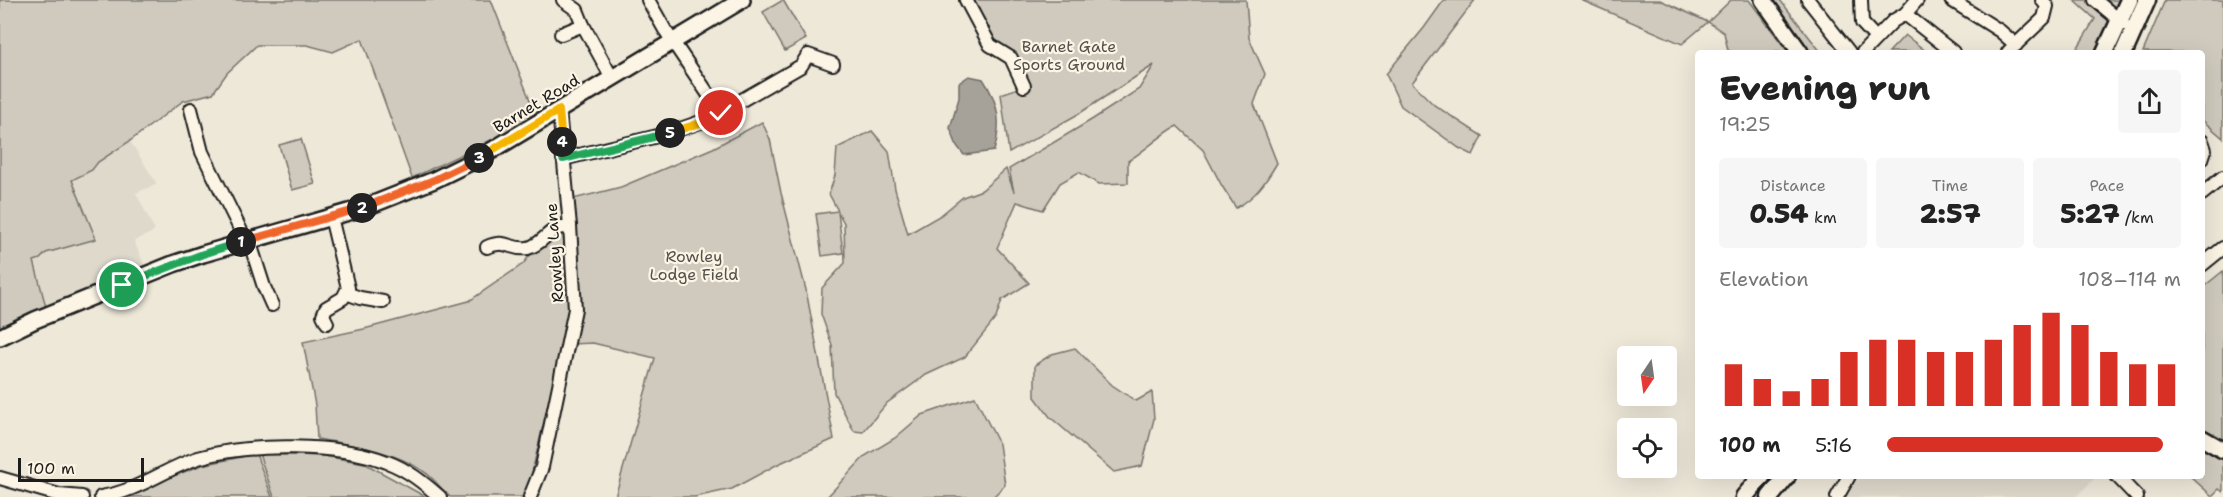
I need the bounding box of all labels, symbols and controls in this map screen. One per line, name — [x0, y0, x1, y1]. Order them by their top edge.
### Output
park label: Barnet Gate Sports Ground — [1013, 36, 1125, 75]
text: Evening run — [1719, 66, 1930, 111]
street label: Barnet Road — [489, 69, 583, 137]
button: share — [2118, 70, 2181, 133]
pin — [695, 87, 746, 138]
icon: check — [704, 96, 737, 129]
text: 19:25 — [1719, 111, 1770, 137]
pin: 5 — [655, 118, 685, 148]
text: 5 — [665, 122, 675, 143]
pin: 4 — [547, 127, 577, 157]
text: 4 — [556, 131, 568, 152]
pin: 3 — [464, 143, 494, 173]
text: 3 — [473, 147, 485, 168]
text: Distance — [1760, 175, 1826, 196]
text: Time — [1932, 175, 1968, 196]
text: Pace — [2089, 175, 2125, 196]
pin: 2 — [347, 193, 377, 223]
text: 0.54 — [1749, 196, 1809, 231]
text: 2:57 — [1919, 196, 1981, 231]
text: 5:27 — [2060, 196, 2120, 231]
text: 2 — [356, 197, 368, 218]
street label: Rowley Lane — [541, 202, 568, 303]
text: km — [1809, 207, 1837, 228]
text: /km — [2120, 207, 2154, 228]
pin: 1 — [226, 227, 256, 257]
text: 1 — [237, 231, 245, 252]
park label: Rowley Lodge Field — [649, 246, 739, 285]
pin — [96, 259, 147, 310]
text: Elevation — [1719, 266, 1809, 292]
text: 108–114 m — [2078, 266, 2181, 292]
icon: arrive — [105, 268, 138, 301]
north arrow — [1617, 346, 1677, 406]
map controls — [1617, 346, 1677, 478]
button: locate — [1617, 418, 1677, 478]
text: 100 m — [1719, 432, 1781, 458]
text: 5:16 — [1815, 432, 1852, 458]
scale bar — [18, 455, 144, 482]
text: 100 m — [27, 458, 75, 479]

